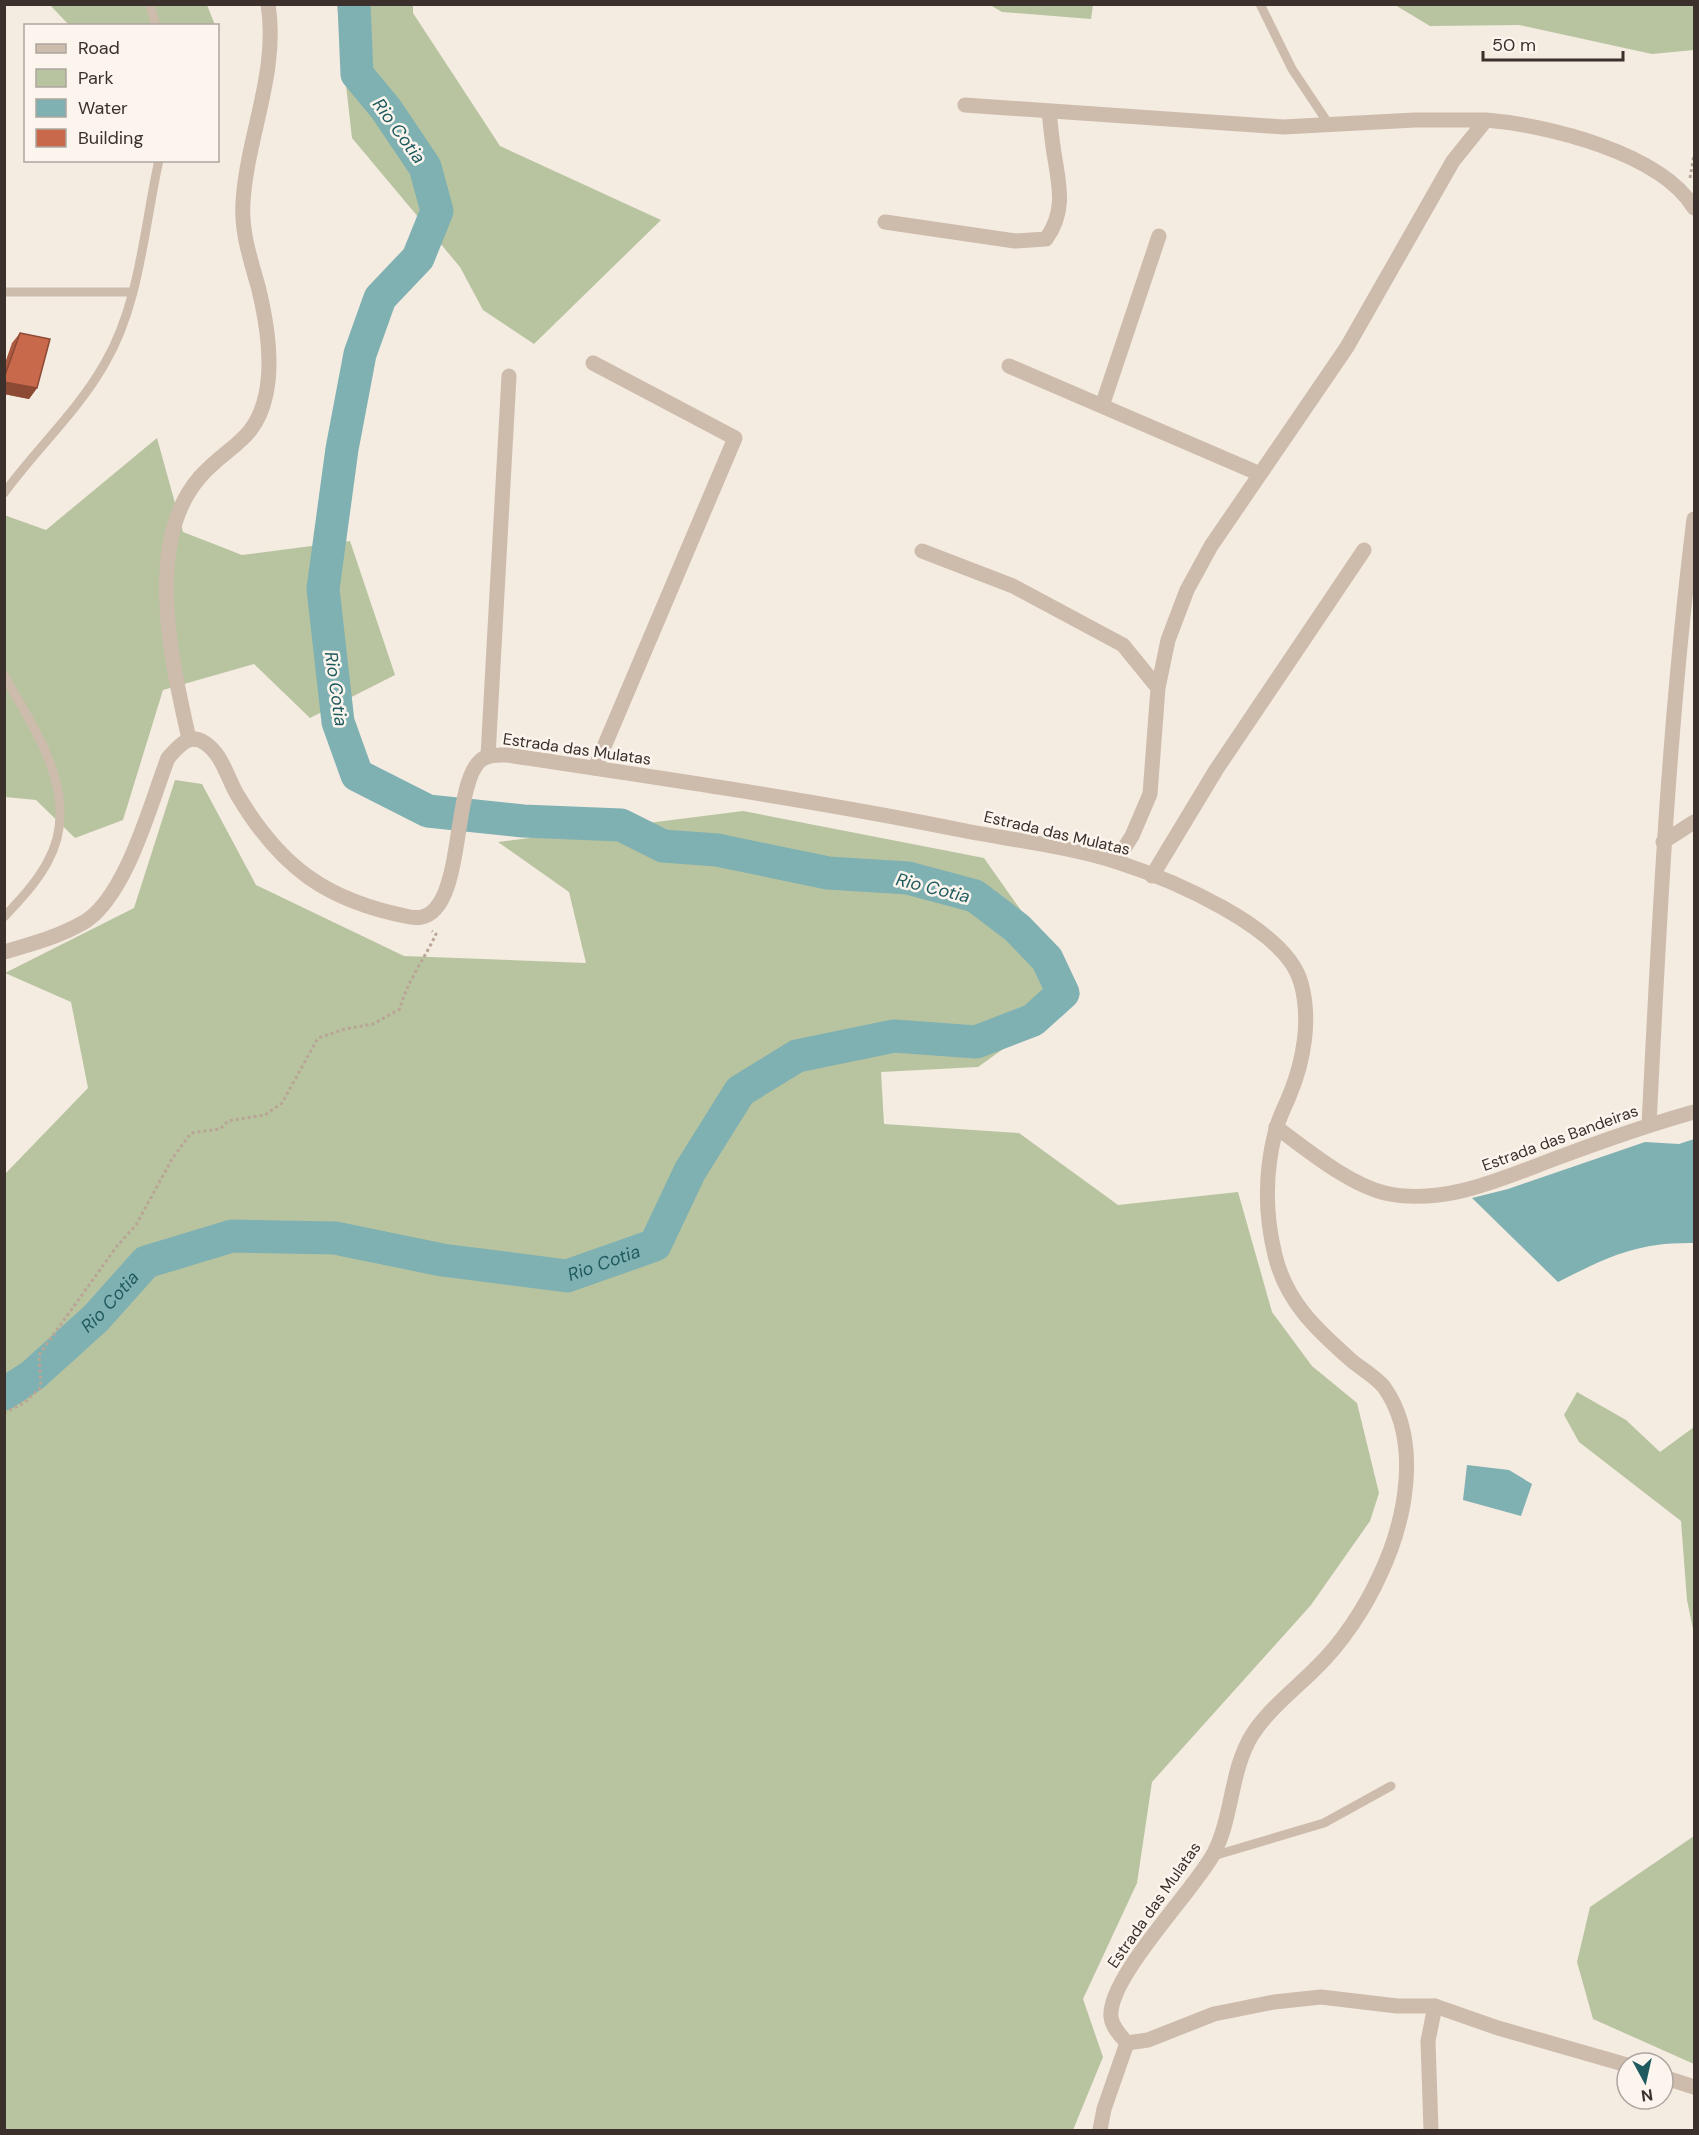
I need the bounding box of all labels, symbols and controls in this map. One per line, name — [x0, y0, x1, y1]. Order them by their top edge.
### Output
legend — [24, 24, 219, 162]
scale bar — [1483, 24, 1622, 62]
text: 50 m — [1492, 33, 1536, 57]
text: Road — [78, 36, 120, 60]
text: Park — [78, 66, 114, 90]
water label: Rio Cotia — [367, 93, 431, 169]
text: Water — [78, 96, 128, 120]
text: Building — [78, 126, 143, 150]
water label: Rio Cotia — [319, 650, 353, 728]
street label: Estrada das Mulatas — [502, 728, 652, 770]
street label: Estrada das Mulatas — [982, 806, 1132, 860]
water label: Rio Cotia — [893, 867, 973, 909]
street label: Estrada das Bandeiras — [1479, 1100, 1641, 1176]
water label: Rio Cotia — [564, 1239, 644, 1287]
water label: Rio Cotia — [76, 1266, 144, 1338]
street label: Estrada das Mulatas — [1103, 1838, 1205, 1972]
north arrow — [1615, 2051, 1675, 2111]
text: N — [1640, 2084, 1654, 2107]

